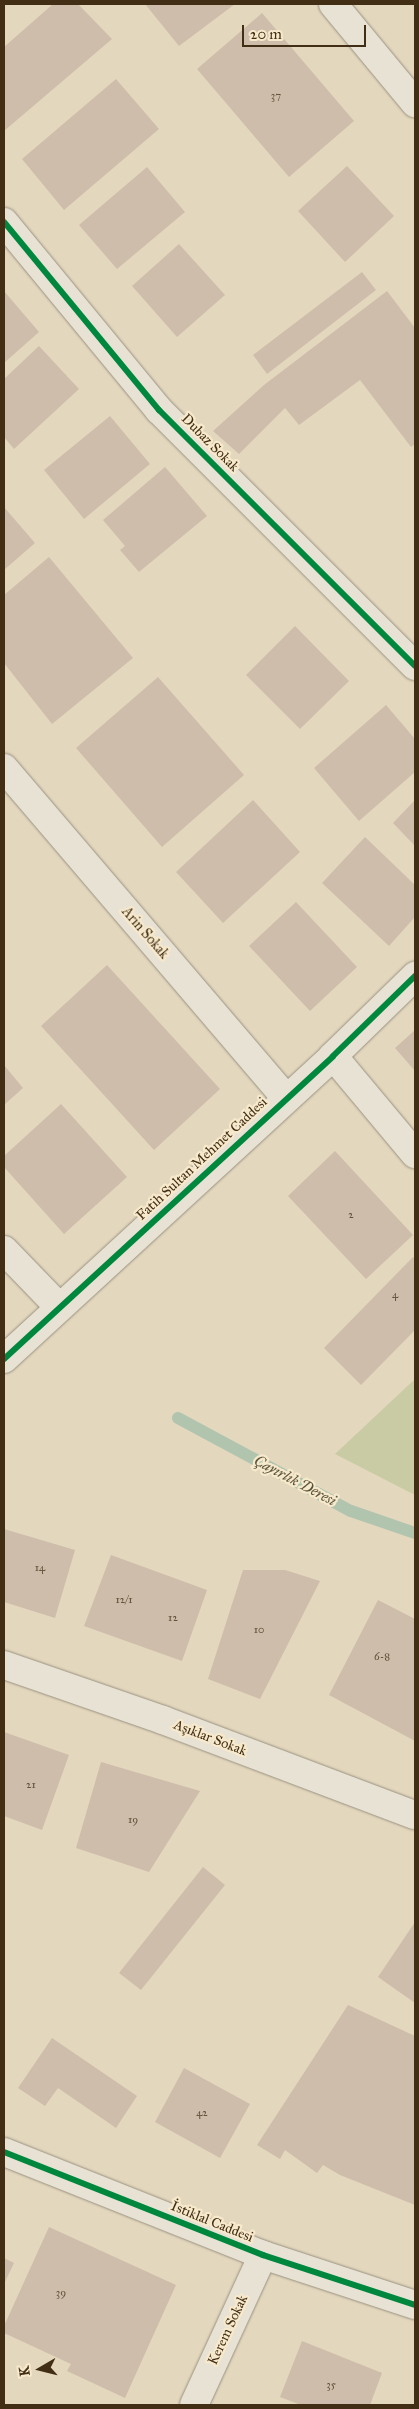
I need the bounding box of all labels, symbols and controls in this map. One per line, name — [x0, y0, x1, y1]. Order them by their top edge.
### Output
scale bar — [244, 15, 368, 47]
text: 20 m — [250, 25, 282, 43]
house number: 37 — [271, 89, 281, 103]
street label: Dubaz Sokak — [178, 411, 242, 475]
street label: Arin Sokak — [118, 904, 172, 962]
street label: Fatih Sultan Mehmet Caddesi — [133, 1094, 271, 1224]
house number: 2 — [348, 1208, 354, 1222]
house number: 4 — [392, 1288, 398, 1302]
water label: Çayırlık Deresi — [251, 1452, 339, 1510]
house number: 14 — [35, 1561, 45, 1575]
house number: 12/1 — [115, 1593, 133, 1607]
house number: 12 — [168, 1611, 178, 1625]
house number: 10 — [254, 1623, 264, 1637]
house number: 6-8 — [374, 1650, 390, 1664]
street label: Aşıklar Sokak — [171, 1716, 249, 1760]
house number: 21 — [26, 1778, 36, 1792]
house number: 19 — [128, 1813, 138, 1827]
house number: 42 — [196, 2106, 208, 2120]
street label: İstiklal Caddesi — [168, 2198, 256, 2246]
house number: 39 — [56, 2286, 66, 2300]
street label: Kerem Sokak — [204, 2292, 252, 2368]
north arrow — [15, 2344, 65, 2394]
text: K — [16, 2365, 34, 2377]
house number: 35 — [326, 2378, 336, 2392]

